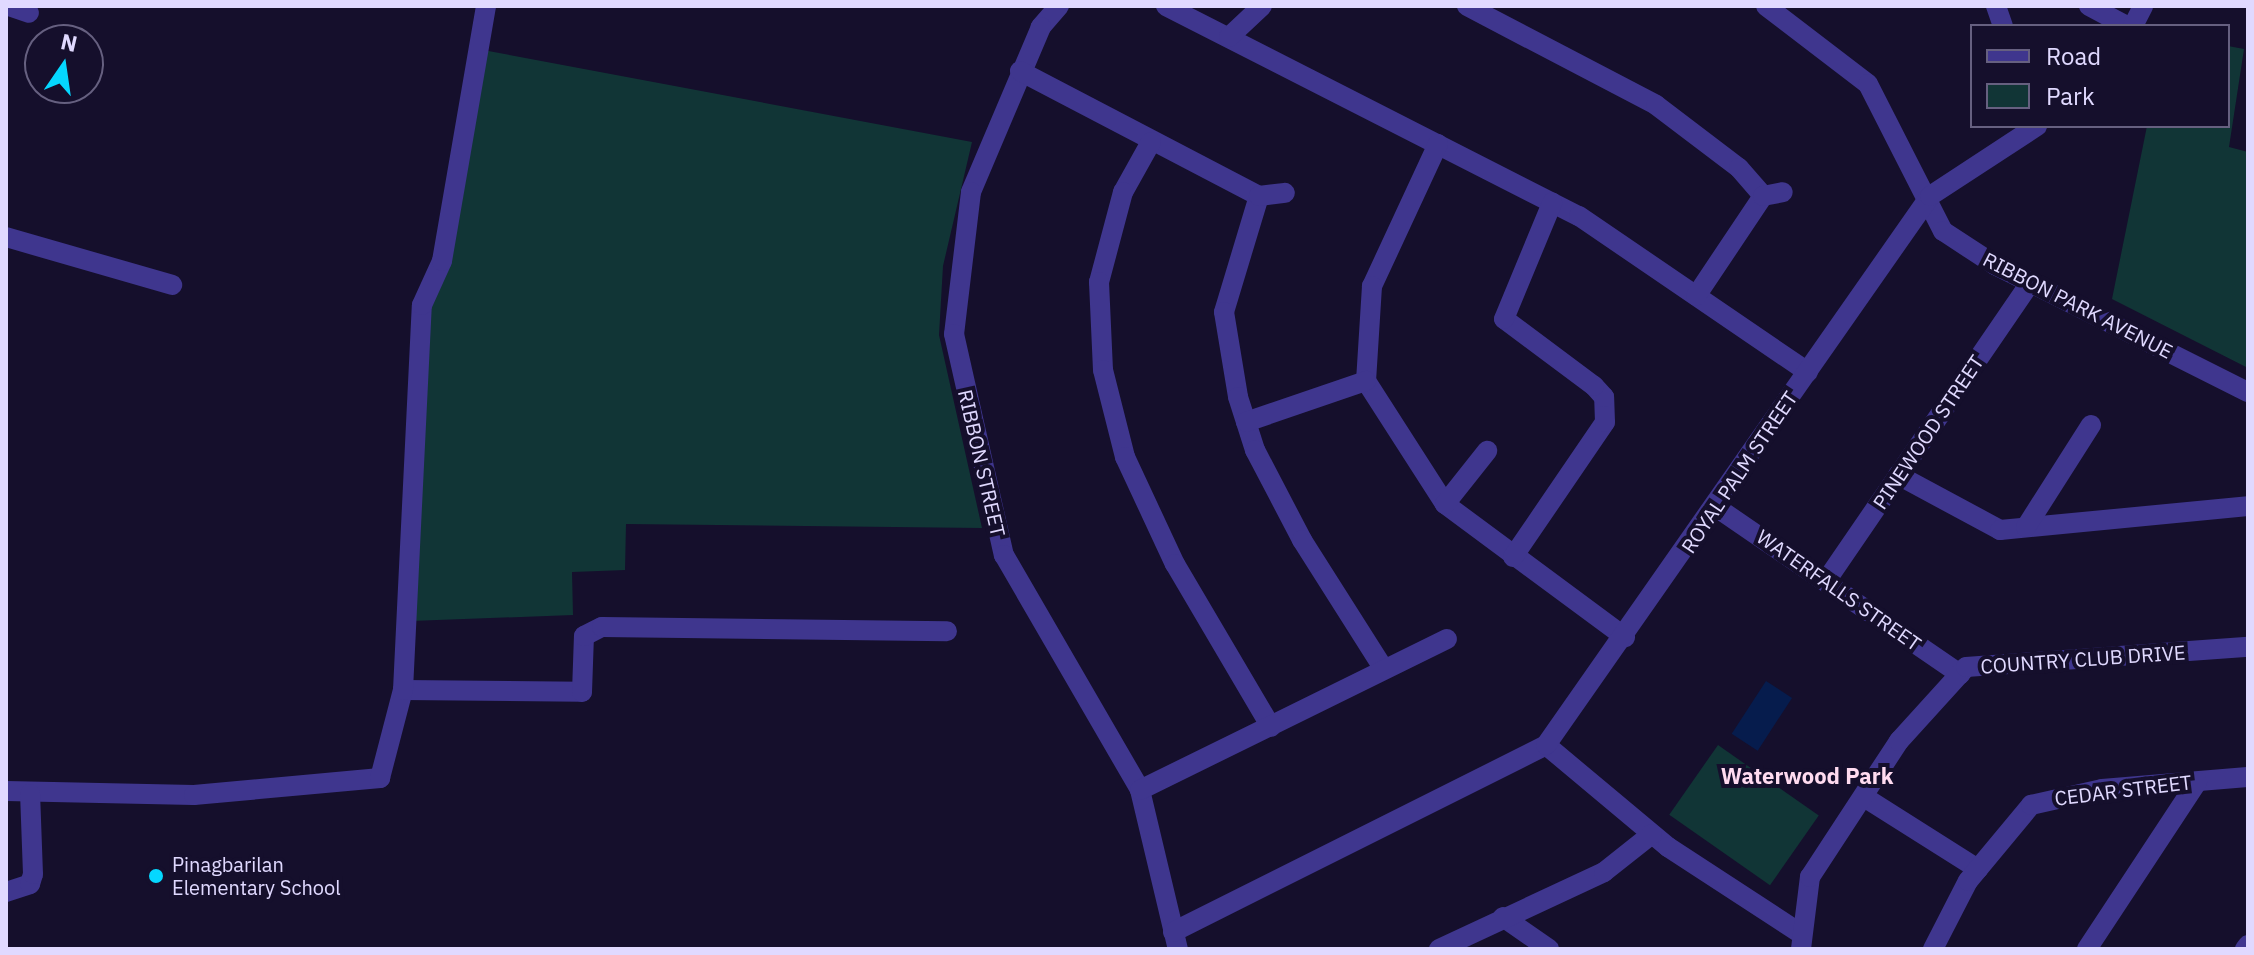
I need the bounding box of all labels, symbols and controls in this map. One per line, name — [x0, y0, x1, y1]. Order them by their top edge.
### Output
north arrow — [24, 24, 104, 104]
legend — [1970, 24, 2230, 128]
text: N — [58, 26, 80, 58]
text: Road — [2046, 40, 2101, 72]
text: Park — [2046, 80, 2095, 112]
street label: RIBBON PARK AVENUE — [1979, 247, 2177, 363]
street label: PINEWOOD STREET — [1868, 350, 1988, 514]
street label: RIBBON STREET — [953, 387, 1011, 539]
street label: ROYAL PALM STREET — [1676, 387, 1802, 557]
street label: WATERFALLS STREET — [1752, 524, 1926, 656]
street label: COUNTRY CLUB DRIVE — [1980, 640, 2186, 678]
district label: Waterwood Park — [1721, 763, 1893, 789]
street label: CEDAR STREET — [2053, 770, 2193, 810]
place label: Pinagbarilan Elementary School — [172, 852, 341, 899]
marker: Pinagbarilan Elementary School — [147, 867, 165, 885]

